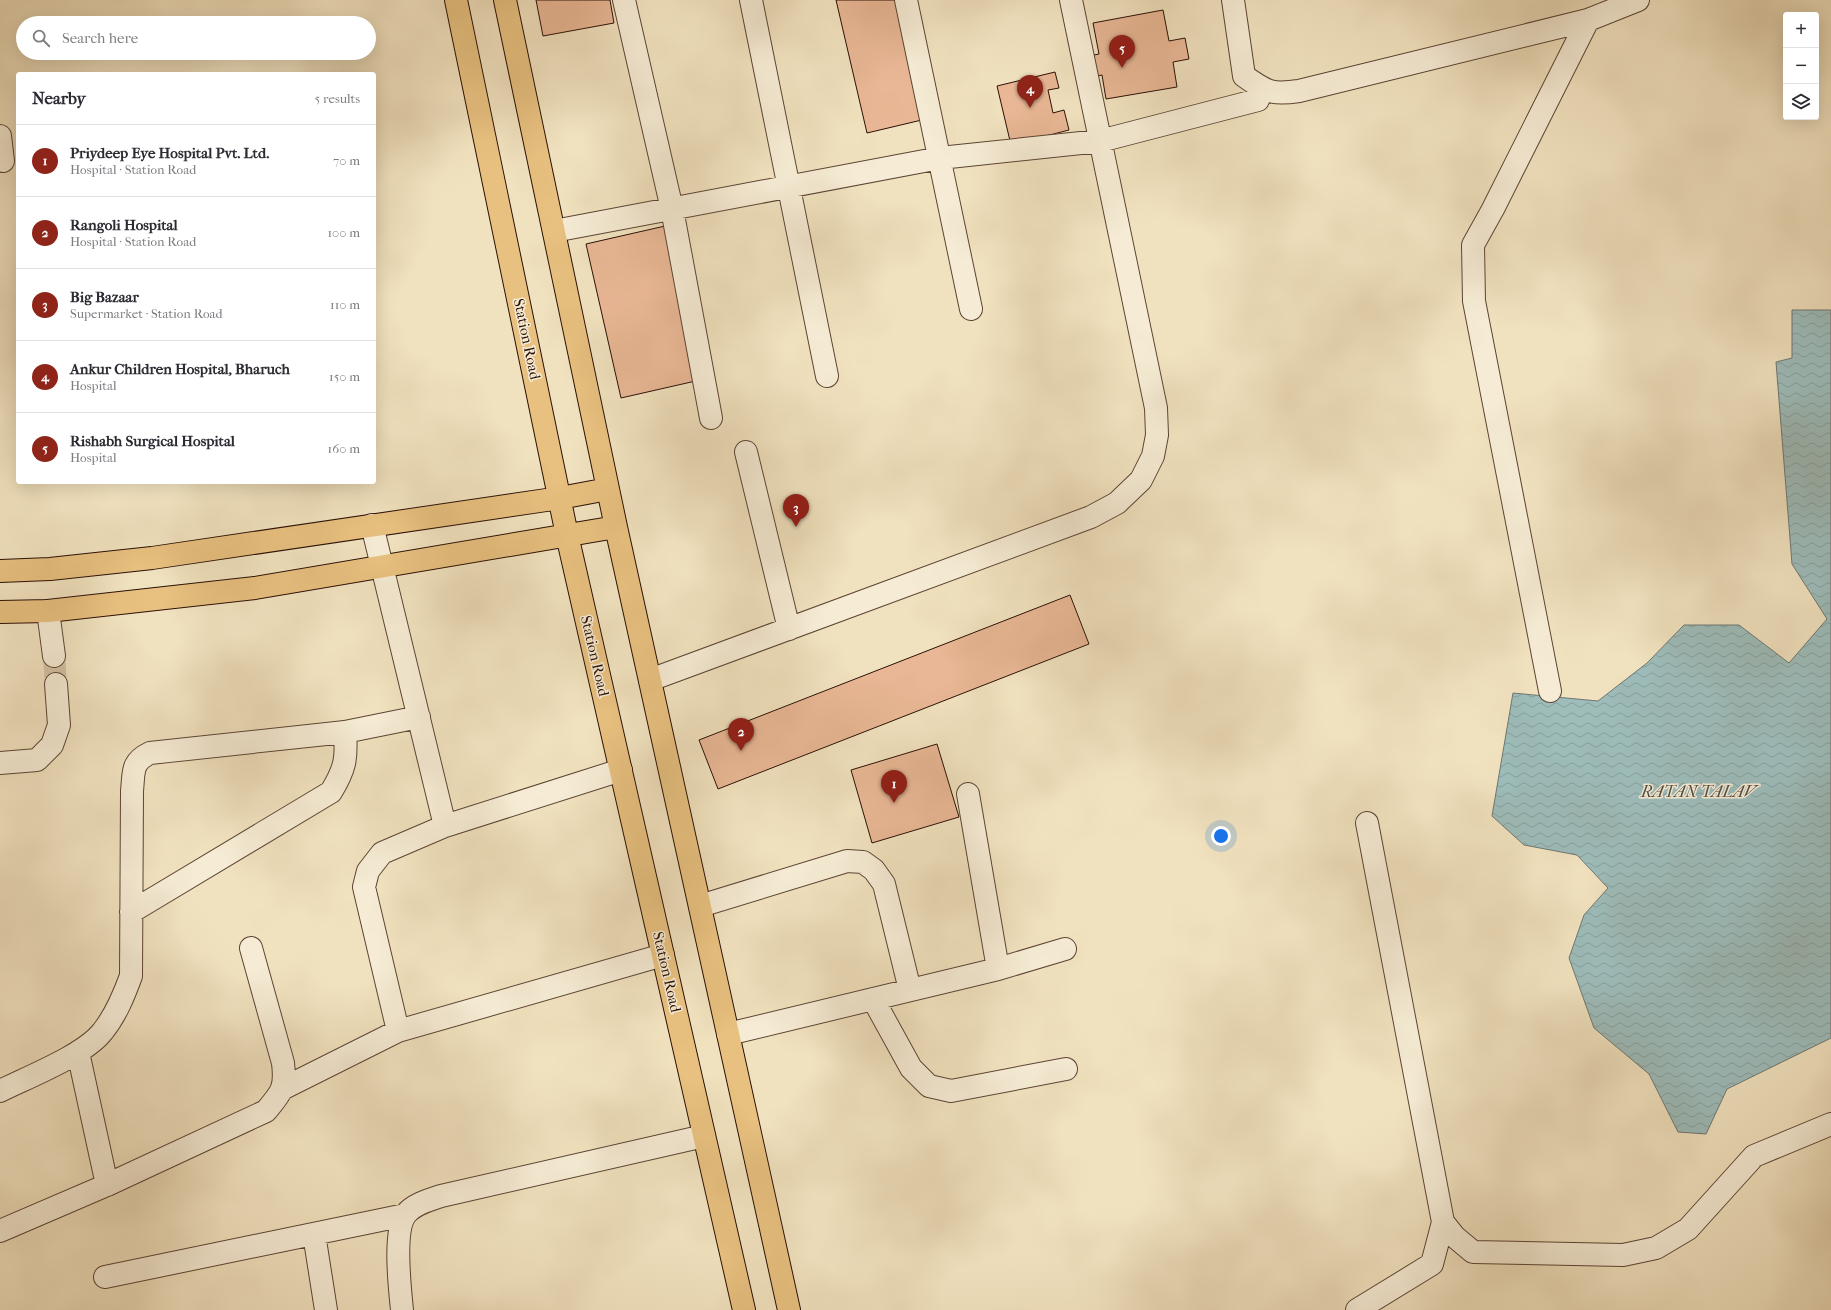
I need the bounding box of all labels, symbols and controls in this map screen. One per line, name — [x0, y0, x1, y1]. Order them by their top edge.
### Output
map controls — [1783, 12, 1819, 120]
button: + — [1783, 12, 1819, 48]
search box — [16, 16, 376, 60]
icon: search — [30, 27, 52, 49]
text: Search here — [62, 29, 138, 47]
pin: 5 — [1109, 35, 1135, 68]
button: − — [1783, 48, 1819, 84]
pin: 4 — [1017, 75, 1043, 108]
button: layers — [1783, 84, 1819, 120]
text: Nearby — [32, 88, 86, 108]
text: 5 results — [315, 91, 360, 106]
text: Priydeep Eye Hospital Pvt. Ltd. — [70, 144, 269, 162]
text: 1 — [43, 153, 47, 168]
text: 70 m — [333, 153, 360, 168]
text: Hospital · Station Road — [70, 162, 196, 177]
text: Rangoli Hospital — [70, 216, 178, 234]
text: 2 — [42, 225, 48, 240]
text: 100 m — [327, 225, 360, 240]
text: Hospital · Station Road — [70, 234, 196, 249]
text: Big Bazaar — [70, 288, 139, 306]
text: 3 — [42, 297, 48, 312]
text: 110 m — [330, 297, 360, 312]
street label: Station Road — [510, 297, 545, 382]
text: Supermarket · Station Road — [70, 306, 223, 321]
text: Ankur Children Hospital, Bharuch — [70, 360, 290, 378]
text: 4 — [41, 369, 49, 384]
text: 150 m — [329, 369, 360, 384]
text: Hospital — [70, 378, 117, 393]
text: Rishabh Surgical Hospital — [70, 432, 235, 450]
text: 5 — [42, 441, 48, 456]
text: 160 m — [328, 441, 360, 456]
text: Hospital — [70, 450, 117, 465]
pin: 3 — [783, 494, 809, 527]
street label: Station Road — [577, 614, 613, 699]
pin: 2 — [728, 718, 754, 751]
pin: 1 — [881, 770, 907, 803]
water label: RATAN TALAV — [1640, 782, 1760, 801]
your location — [1211, 826, 1231, 846]
street label: Station Road — [649, 930, 685, 1015]

